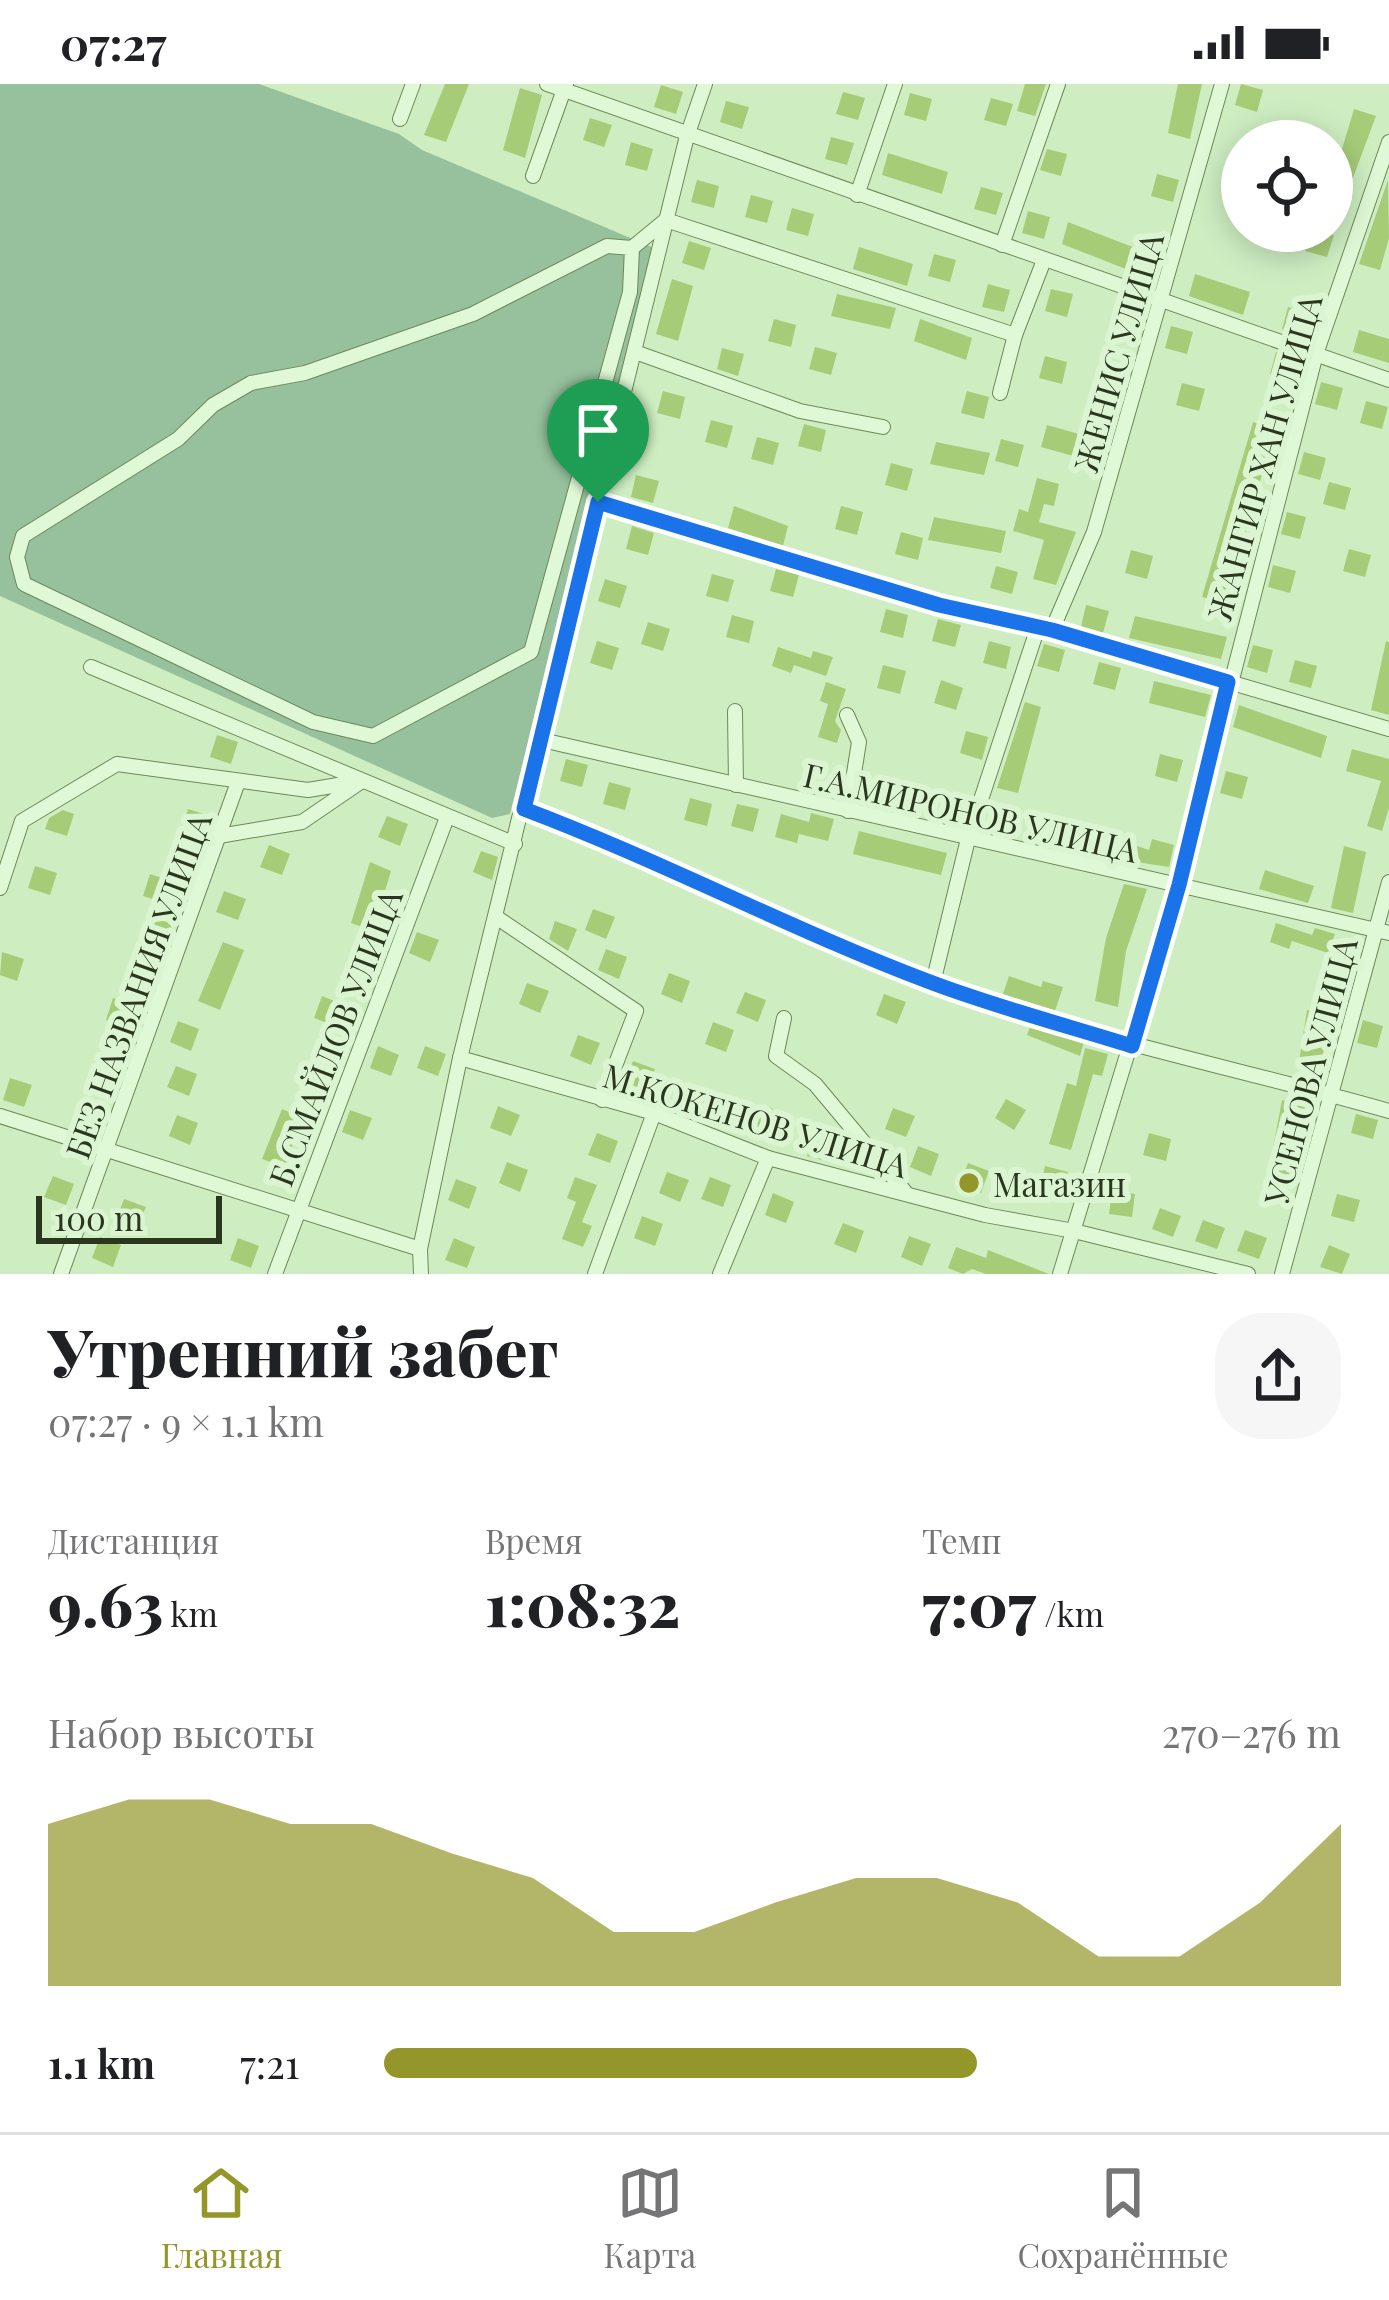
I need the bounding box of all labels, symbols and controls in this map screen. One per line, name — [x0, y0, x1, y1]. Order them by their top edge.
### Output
text: 07:27 — [60, 12, 167, 72]
map controls — [1221, 120, 1353, 252]
button: locate — [1221, 120, 1353, 252]
street label: ЖЕНИС УЛИЦА — [1062, 227, 1172, 477]
street label: ЖАНГИР ХАН УЛИЦА — [1195, 289, 1331, 625]
pin — [547, 379, 649, 502]
icon: arrive — [565, 397, 631, 463]
street label: Г.А.МИРОНОВ УЛИЦА — [800, 751, 1143, 871]
street label: БЕЗ НАЗВАНИЯ УЛИЦА — [54, 806, 220, 1164]
street label: Б.СМАЙЛОВ УЛИЦА — [257, 882, 411, 1192]
street label: УСЕНОВА УЛИЦА — [1252, 932, 1366, 1211]
street label: М.КОКЕНОВ УЛИЦА — [598, 1052, 914, 1186]
place label: Магазин — [993, 1161, 1126, 1205]
marker: Магазин — [956, 1170, 982, 1196]
scale bar — [36, 1190, 222, 1243]
text: 100 m — [54, 1195, 143, 1239]
text: Утренний забег — [48, 1306, 559, 1394]
button: share — [1215, 1313, 1341, 1439]
text: 07:27 · 9 × 1.1 km — [48, 1395, 324, 1447]
text: Дистанция — [48, 1518, 219, 1562]
text: Время — [485, 1518, 582, 1562]
text: Темп — [922, 1518, 1001, 1562]
text: 9.63 — [48, 1562, 163, 1642]
text: 1:08:32 — [485, 1562, 680, 1642]
text: 7:07 — [922, 1562, 1036, 1642]
text: km — [163, 1591, 218, 1635]
text: /km — [1036, 1591, 1104, 1635]
text: Набор высоты — [48, 1706, 315, 1758]
text: 270–276 m — [1162, 1706, 1341, 1758]
text: 1.1 km — [48, 2037, 155, 2089]
text: 7:21 — [240, 2037, 299, 2089]
tab: Главная — [161, 2160, 282, 2276]
tab: Карта — [603, 2160, 696, 2276]
tab: Сохранённые — [1017, 2160, 1228, 2276]

